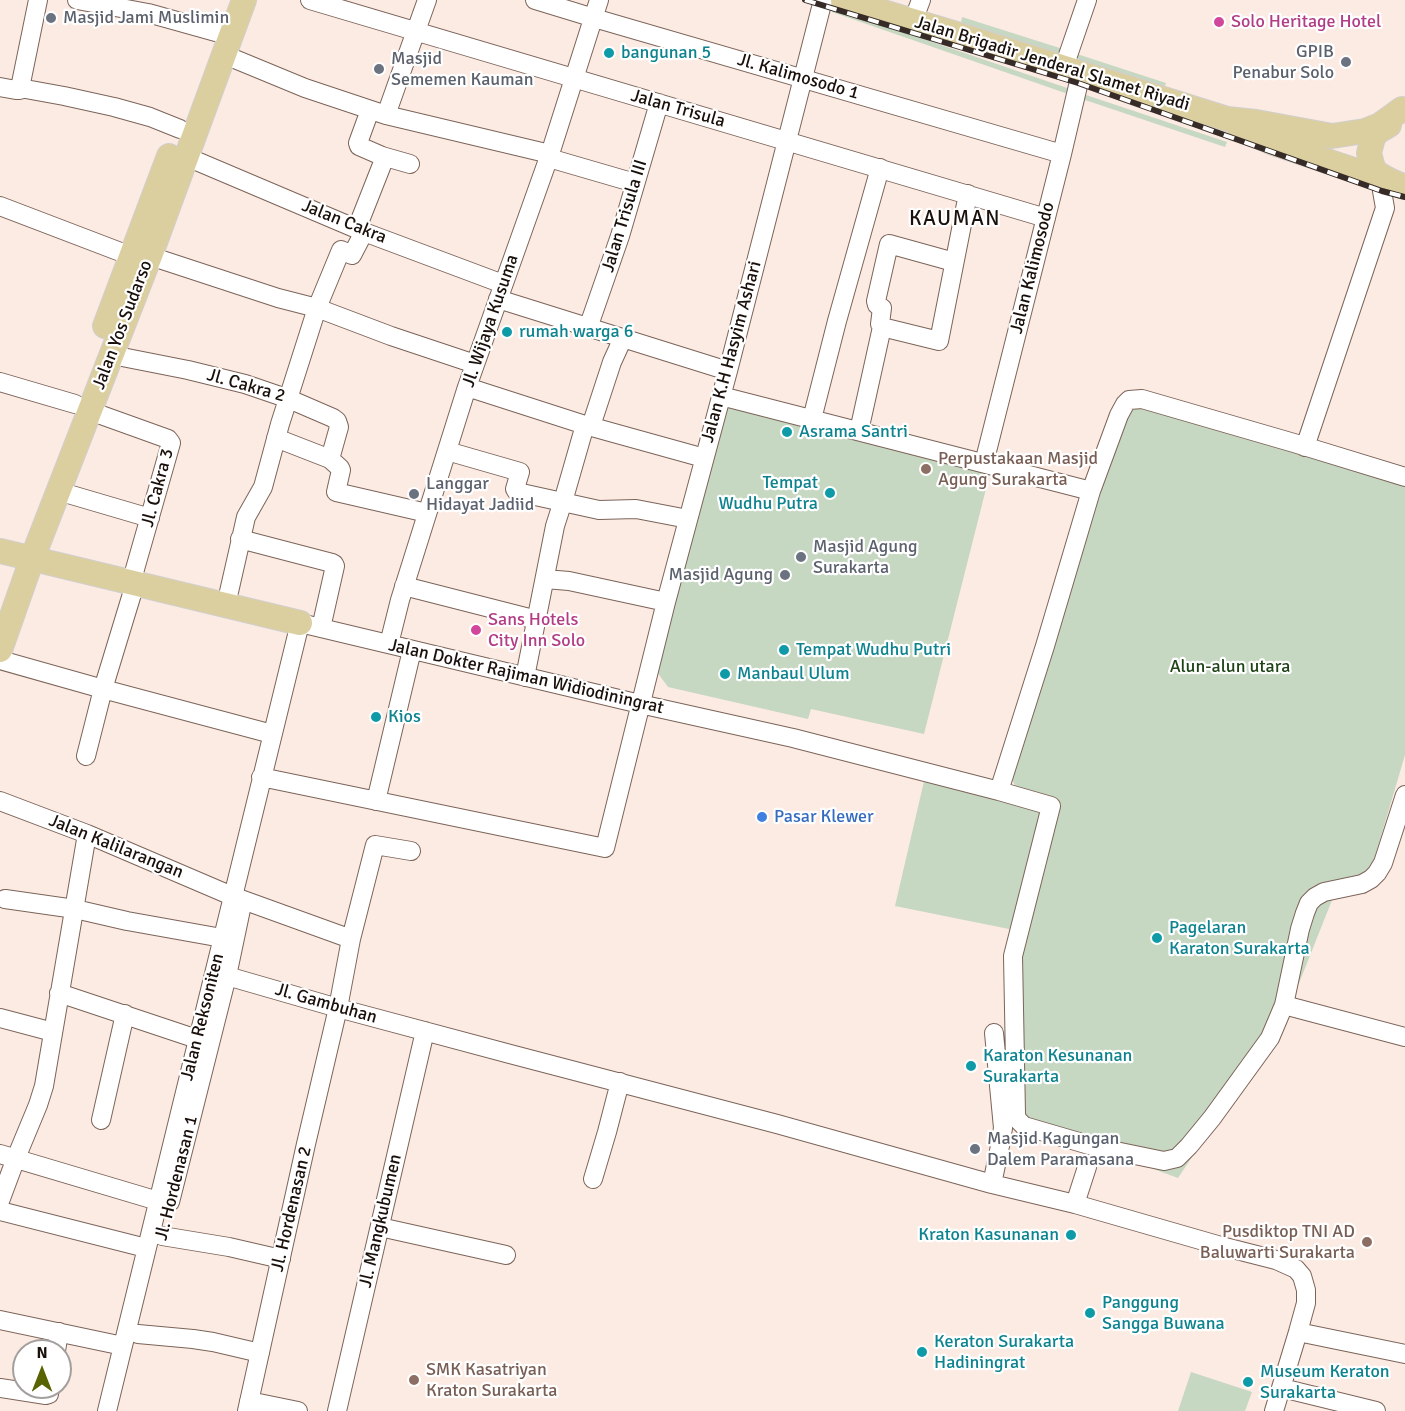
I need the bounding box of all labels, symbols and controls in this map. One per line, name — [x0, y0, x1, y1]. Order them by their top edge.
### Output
place label: Masjid Jami Muslimin — [63, 7, 229, 29]
marker: Masjid Jami Muslimin — [44, 11, 58, 25]
place label: Solo Heritage Hotel — [1231, 11, 1381, 33]
street label: Jalan Brigadir Jenderal Slamet Riyadi — [912, 12, 1192, 116]
marker: Solo Heritage Hotel — [1212, 15, 1226, 29]
place label: GPIB Penabur Solo — [1233, 41, 1334, 84]
place label: bangunan 5 — [621, 42, 711, 64]
marker: bangunan 5 — [602, 46, 616, 60]
place label: Masjid Sememen Kauman — [391, 48, 533, 90]
street label: Jl. Kalimosodo 1 — [735, 49, 861, 105]
marker: GPIB Penabur Solo — [1339, 55, 1353, 69]
marker: Masjid Sememen Kauman — [372, 62, 386, 76]
street label: Jalan Trisula — [628, 85, 728, 133]
street label: Jalan Trisula III — [598, 157, 652, 275]
street label: Jalan Cakra — [298, 195, 390, 249]
street label: Jalan Kalimosodo — [1006, 200, 1060, 336]
district label: KAUMAN — [909, 206, 1001, 232]
street label: Jl. Wijaya Kusuma — [458, 252, 524, 390]
street label: Jalan Yos Sudarso — [88, 257, 158, 393]
street label: Jalan K.H Hasyim Ashari — [697, 259, 767, 445]
place label: rumah warga 6 — [519, 321, 633, 343]
marker: rumah warga 6 — [500, 325, 514, 339]
street label: Jl. Cakra 2 — [204, 365, 288, 407]
place label: Asrama Santri — [799, 421, 908, 443]
marker: Asrama Santri — [780, 425, 794, 439]
street label: Jl. Cakra 3 — [137, 446, 179, 530]
place label: Perpustakaan Masjid Agung Surakarta — [938, 448, 1098, 490]
marker: Perpustakaan Masjid Agung Surakarta — [919, 462, 933, 476]
place label: Tempat Wudhu Putra — [719, 472, 818, 514]
place label: Langgar Hidayat Jadiid — [426, 473, 534, 516]
marker: Tempat Wudhu Putra — [823, 486, 837, 500]
marker: Langgar Hidayat Jadiid — [407, 487, 421, 501]
place label: Masjid Agung Surakarta — [813, 536, 918, 578]
marker: Masjid Agung Surakarta — [794, 550, 808, 564]
place label: Masjid Agung — [668, 564, 773, 586]
marker: Masjid Agung — [778, 568, 792, 582]
place label: Sans Hotels City Inn Solo — [488, 609, 585, 652]
marker: Sans Hotels City Inn Solo — [469, 623, 483, 637]
street label: Jalan Dokter Rajiman Widiodiningrat — [386, 635, 666, 719]
place label: Tempat Wudhu Putri — [796, 639, 951, 661]
marker: Tempat Wudhu Putri — [777, 643, 791, 657]
park label: Alun-alun utara — [1170, 656, 1290, 678]
place label: Manbaul Ulum — [737, 663, 850, 685]
marker: Manbaul Ulum — [718, 667, 732, 681]
place label: Kios — [388, 706, 421, 728]
marker: Kios — [369, 710, 383, 724]
place label: Pasar Klewer — [774, 806, 874, 828]
street label: Jalan Kalilarangan — [46, 810, 186, 884]
marker: Pasar Klewer — [755, 810, 769, 824]
place label: Pagelaran Karaton Surakarta — [1169, 917, 1310, 960]
marker: Pagelaran Karaton Surakarta — [1150, 931, 1164, 945]
street label: Jalan Reksoniten — [177, 951, 229, 1083]
street label: Jl. Gambuhan — [272, 979, 380, 1029]
place label: Karaton Kesunanan Surakarta — [983, 1045, 1132, 1088]
marker: Karaton Kesunanan Surakarta — [964, 1059, 978, 1073]
street label: Jl. Hordenasan 1 — [151, 1113, 203, 1243]
place label: Masjid Kagungan Dalem Paramasana — [987, 1128, 1134, 1170]
marker: Masjid Kagungan Dalem Paramasana — [968, 1142, 982, 1156]
street label: Jl. Hordenasan 2 — [267, 1144, 317, 1274]
street label: Jl. Mangkubumen — [355, 1152, 407, 1290]
place label: Pusdiktop TNI AD Baluwarti Surakarta — [1200, 1221, 1355, 1264]
place label: Kraton Kasunanan — [918, 1224, 1059, 1246]
marker: Kraton Kasunanan — [1064, 1228, 1078, 1242]
marker: Pusdiktop TNI AD Baluwarti Surakarta — [1360, 1235, 1374, 1249]
place label: Panggung Sangga Buwana — [1102, 1292, 1225, 1334]
marker: Panggung Sangga Buwana — [1083, 1306, 1097, 1320]
place label: Keraton Surakarta Hadiningrat — [934, 1331, 1074, 1374]
north arrow — [12, 1339, 72, 1399]
text: N — [36, 1343, 48, 1363]
marker: Keraton Surakarta Hadiningrat — [915, 1345, 929, 1359]
place label: SMK Kasatriyan Kraton Surakarta — [426, 1359, 557, 1402]
place label: Museum Keraton Surakarta — [1260, 1361, 1390, 1404]
marker: SMK Kasatriyan Kraton Surakarta — [407, 1373, 421, 1387]
marker: Museum Keraton Surakarta — [1241, 1375, 1255, 1389]

